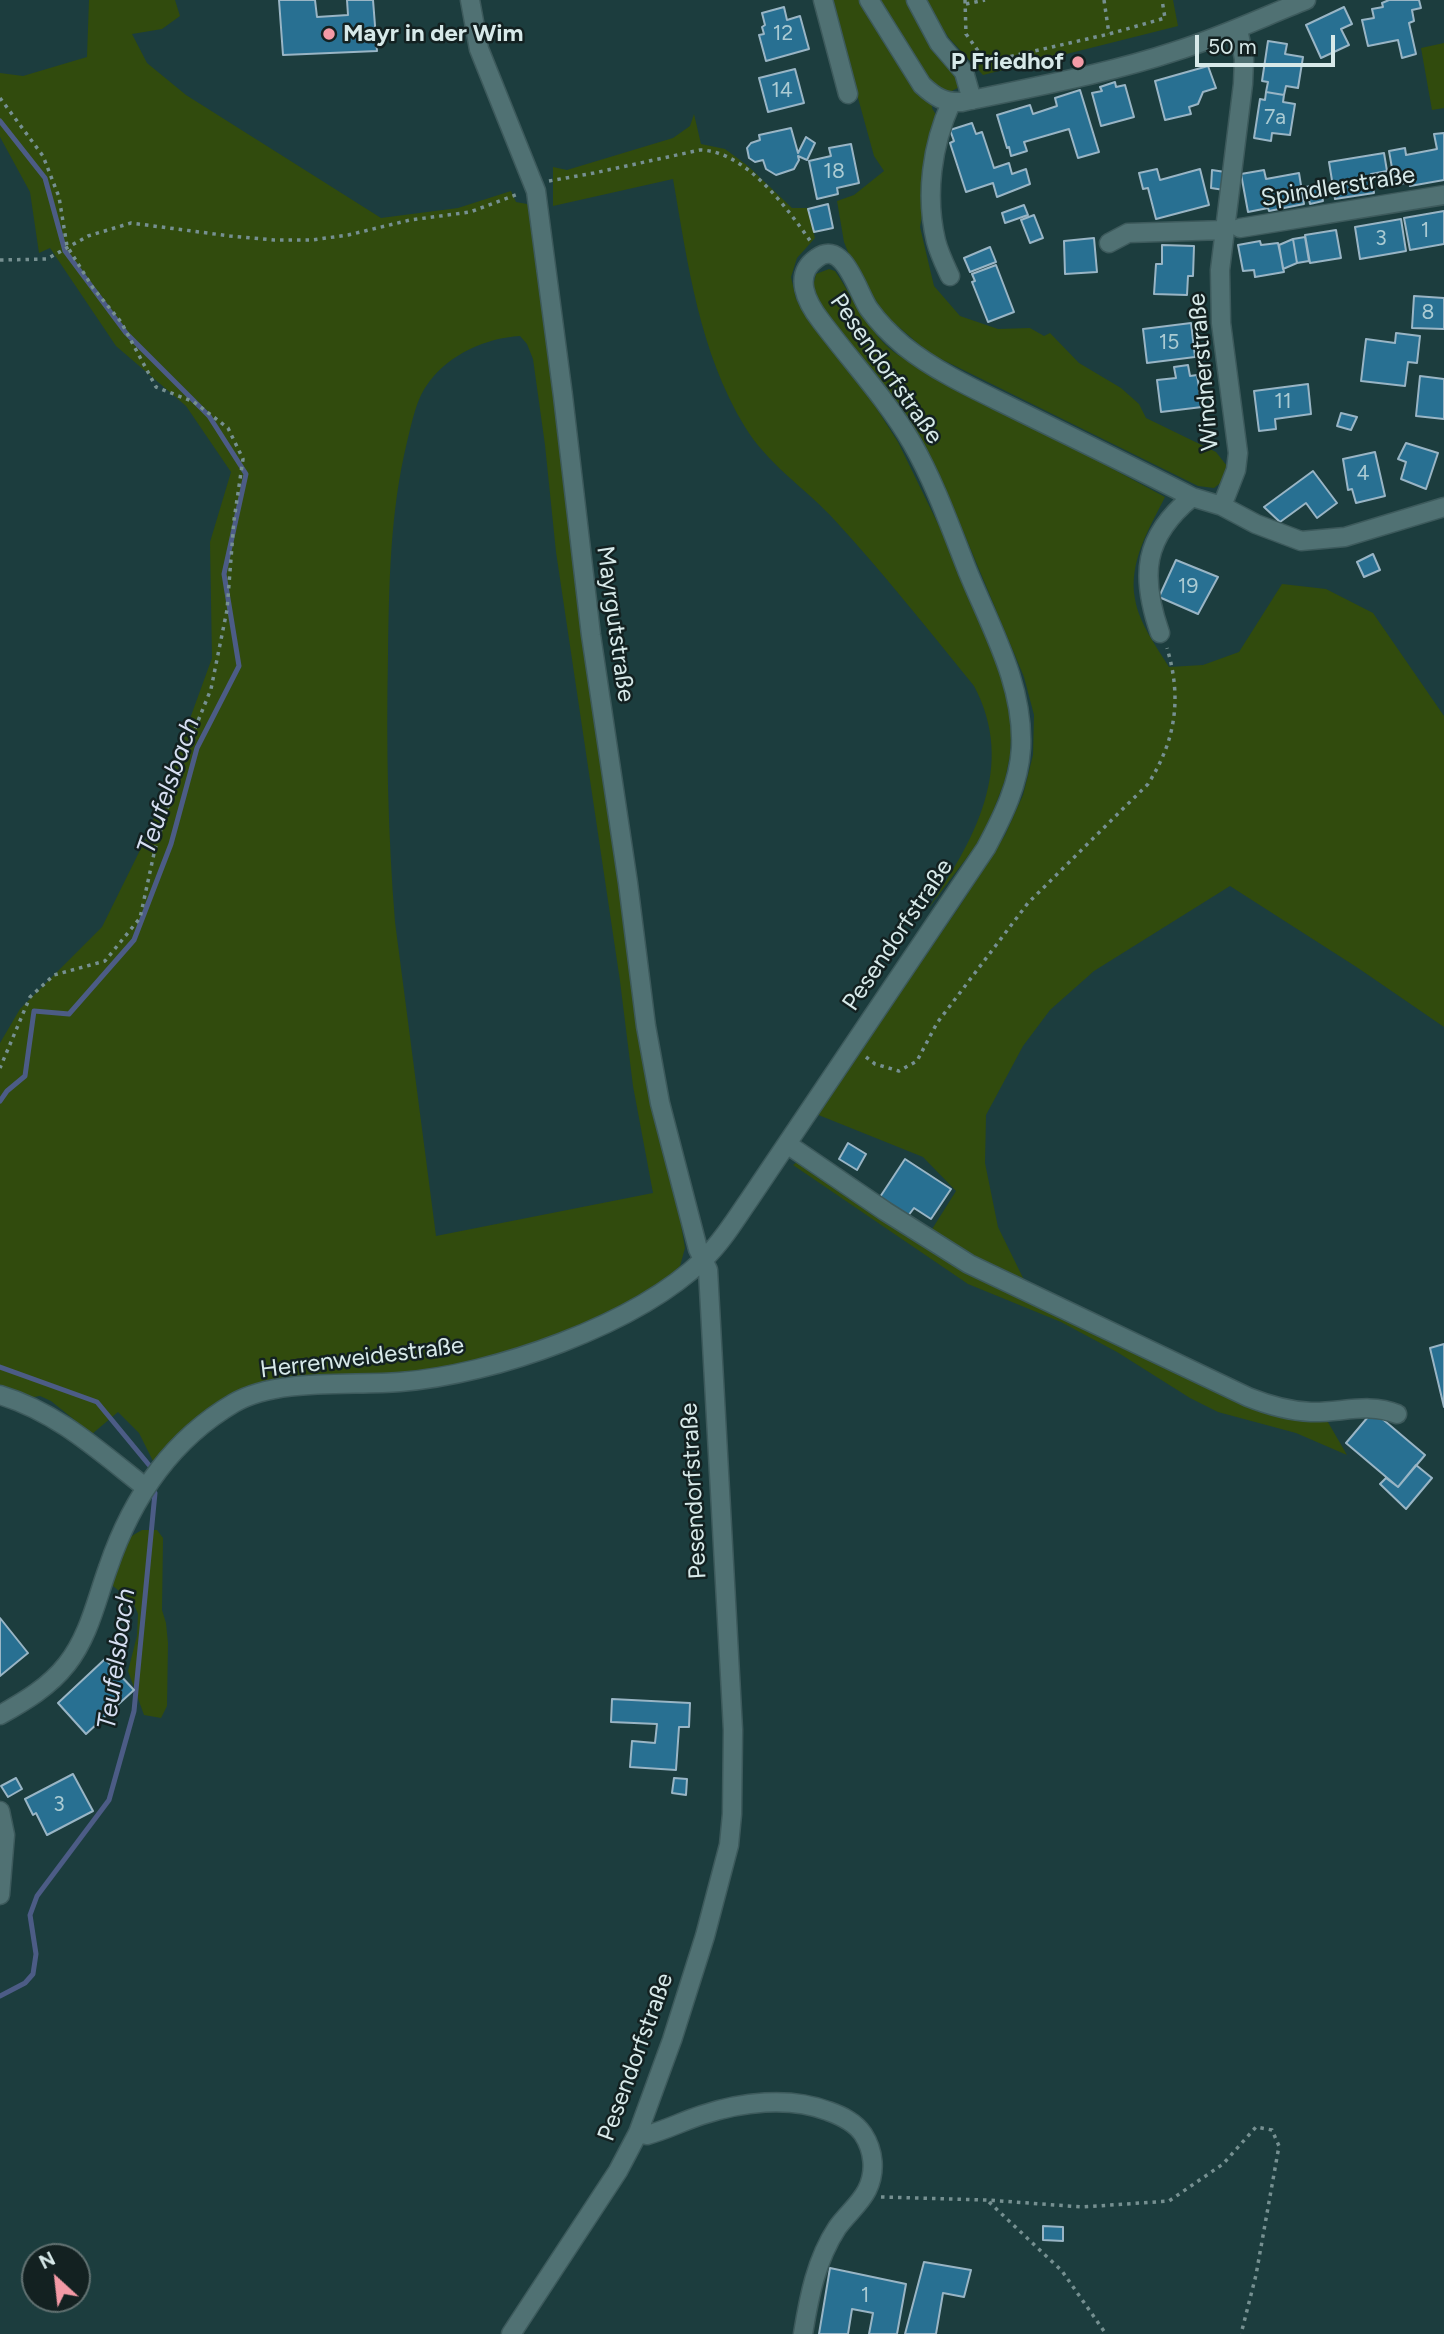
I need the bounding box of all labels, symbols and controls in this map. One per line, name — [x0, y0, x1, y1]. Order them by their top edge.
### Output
place label: Mayr in der Wim — [343, 20, 524, 48]
house number: 12 — [773, 21, 793, 47]
scale bar — [1199, 21, 1339, 65]
marker: Mayr in der Wim — [321, 26, 337, 42]
text: 50 m — [1208, 34, 1257, 59]
place label: P Friedhof — [951, 48, 1064, 76]
marker: P Friedhof — [1070, 54, 1086, 70]
house number: 14 — [771, 78, 793, 104]
house number: 7a — [1264, 105, 1286, 131]
house number: 18 — [823, 159, 845, 185]
street label: Spindlerstraße — [1259, 161, 1417, 213]
house number: 1 — [1421, 218, 1429, 244]
house number: 3 — [1375, 226, 1387, 252]
street label: Pesendorfstraße — [824, 288, 948, 450]
street label: Windnerstraße — [1183, 292, 1225, 452]
house number: 8 — [1422, 300, 1434, 326]
house number: 15 — [1159, 330, 1179, 356]
house number: 11 — [1274, 389, 1292, 415]
house number: 4 — [1356, 461, 1370, 487]
street label: Mayrgutstraße — [590, 544, 640, 704]
house number: 19 — [1178, 574, 1198, 600]
water label: Teufelsbach — [131, 714, 207, 858]
street label: Pesendorfstraße — [837, 854, 959, 1016]
street label: Herrenweidestraße — [258, 1331, 466, 1385]
street label: Pesendorfstraße — [675, 1402, 713, 1580]
water label: Teufelsbach — [92, 1586, 142, 1732]
house number: 3 — [53, 1792, 65, 1818]
street label: Pesendorfstraße — [592, 1969, 680, 2145]
north arrow — [21, 2243, 91, 2313]
text: N — [35, 2247, 59, 2274]
house number: 1 — [861, 2283, 869, 2309]

